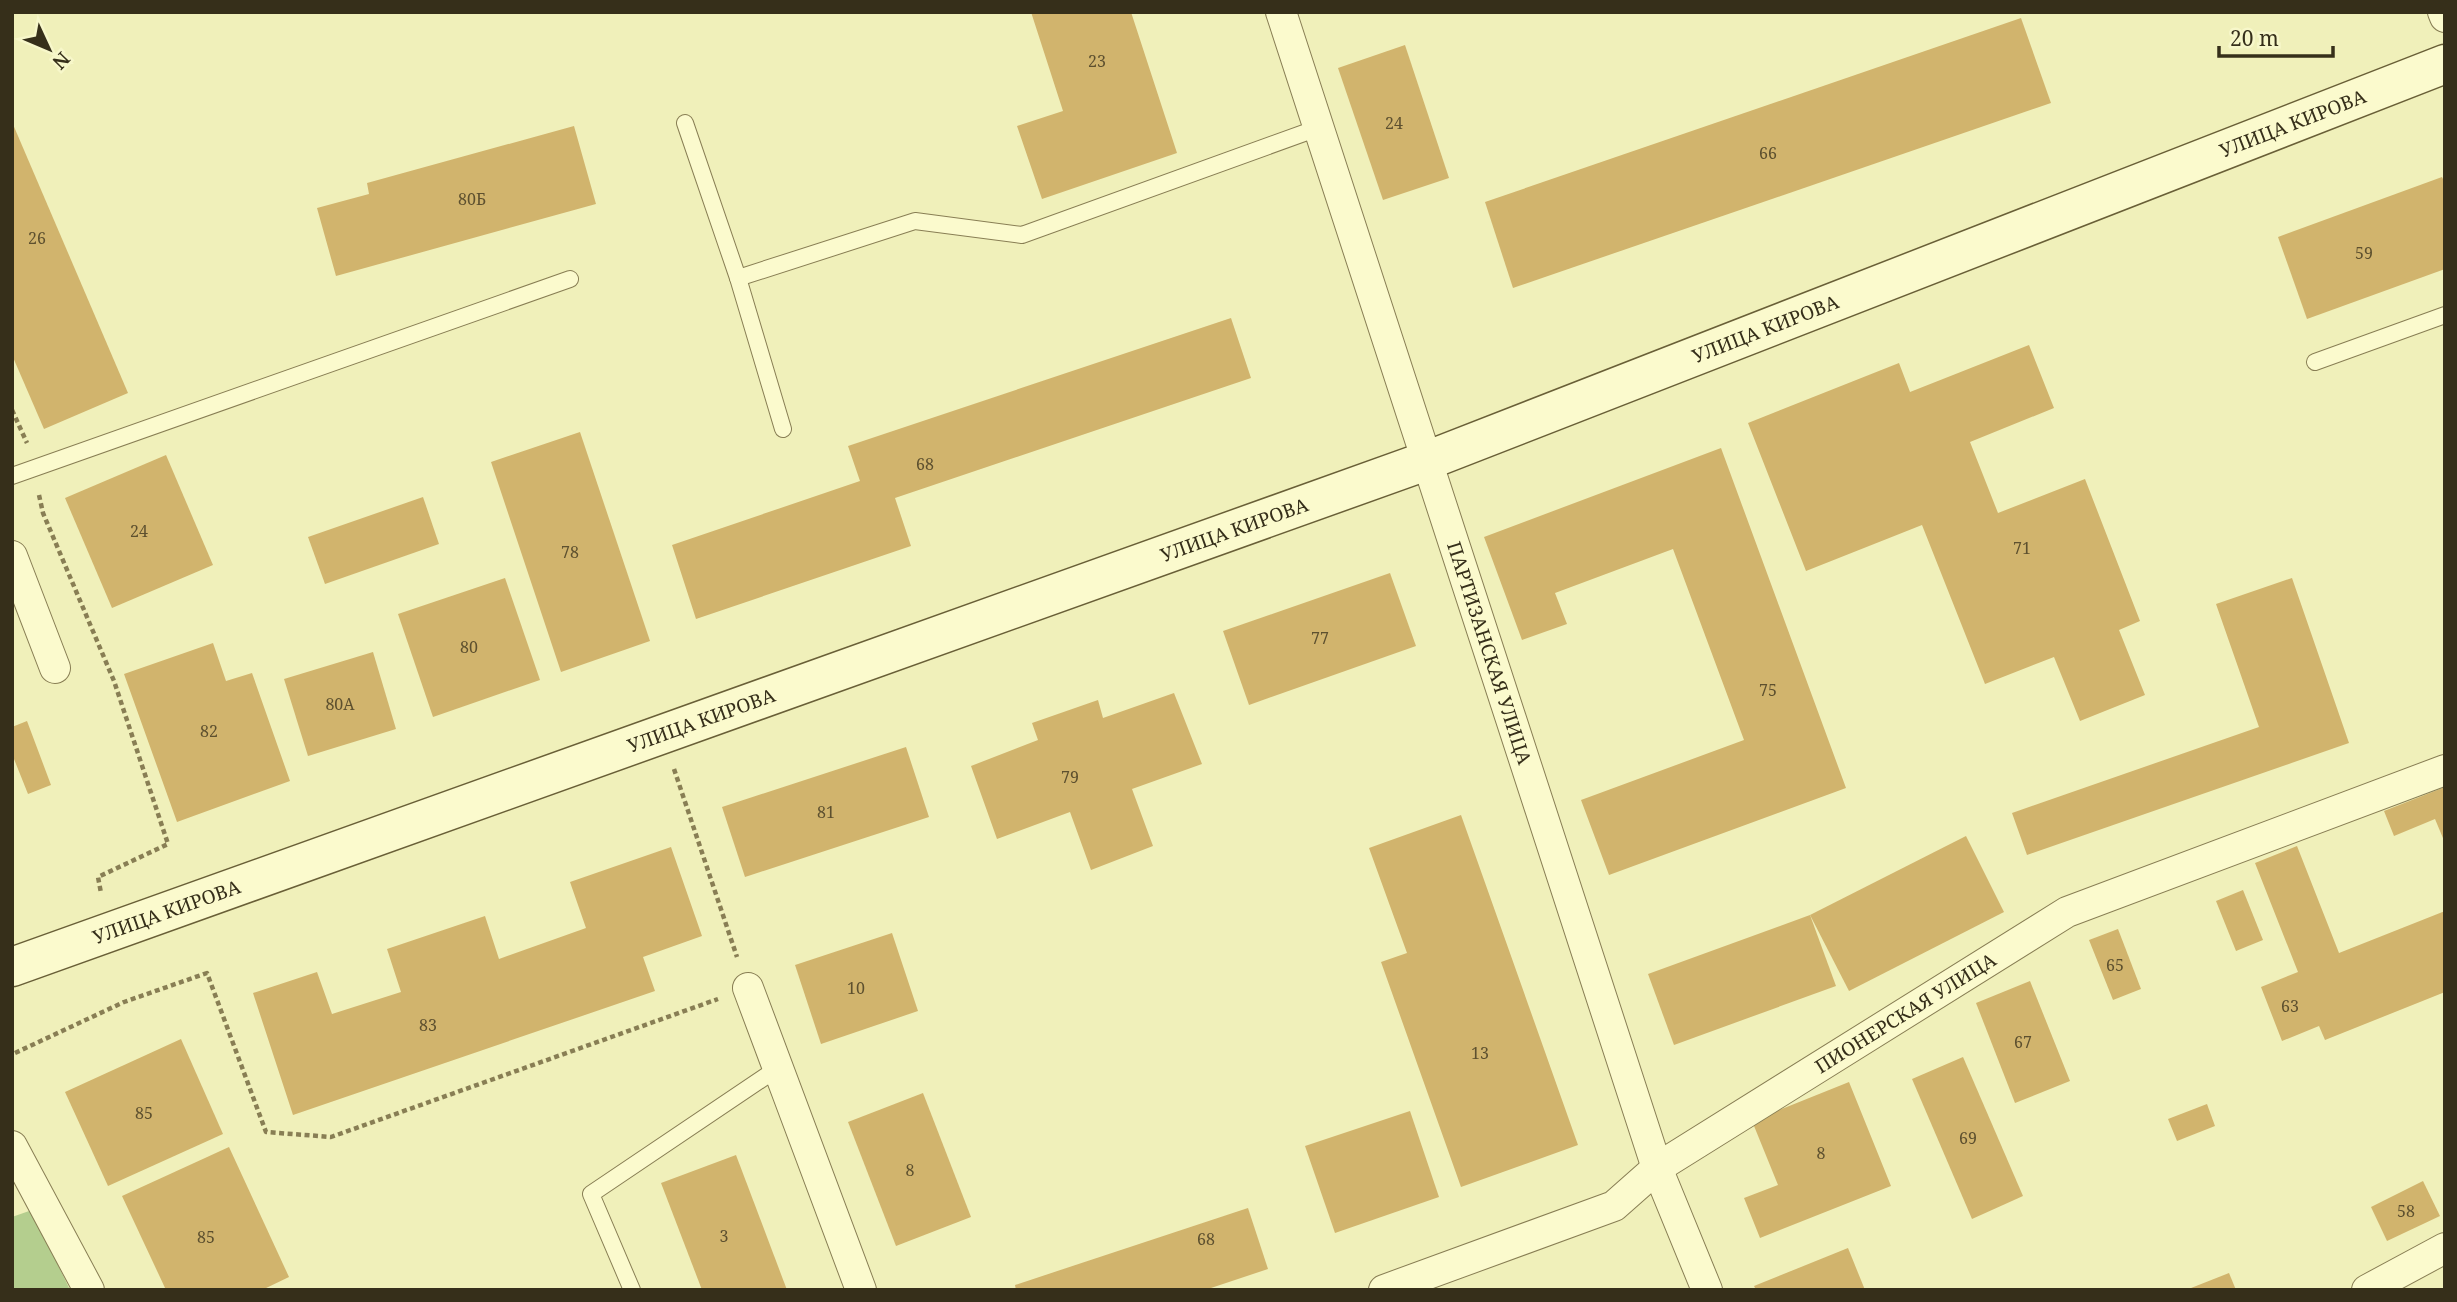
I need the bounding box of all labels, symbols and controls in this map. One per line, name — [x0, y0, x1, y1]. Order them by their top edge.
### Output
north arrow — [14, 14, 84, 84]
scale bar — [2219, 14, 2333, 58]
text: 20 m — [2230, 24, 2279, 52]
text: N — [47, 46, 76, 75]
house number: 23 — [1088, 50, 1106, 72]
street label: УЛИЦА КИРОВА — [2216, 83, 2370, 164]
house number: 24 — [1385, 112, 1403, 134]
house number: 66 — [1759, 142, 1777, 164]
house number: 80Б — [458, 188, 486, 210]
house number: 26 — [28, 227, 46, 249]
house number: 59 — [2355, 242, 2373, 264]
street label: УЛИЦА КИРОВА — [1688, 288, 1843, 369]
house number: 68 — [916, 453, 934, 475]
street label: УЛИЦА КИРОВА — [1157, 491, 1312, 568]
house number: 24 — [130, 520, 148, 542]
house number: 71 — [2013, 537, 2031, 559]
street label: ПАРТИЗАНСКАЯ УЛИЦА — [1441, 538, 1538, 768]
house number: 78 — [561, 541, 579, 563]
house number: 77 — [1311, 627, 1329, 649]
house number: 80 — [460, 636, 478, 658]
house number: 75 — [1759, 679, 1777, 701]
street label: УЛИЦА КИРОВА — [624, 682, 779, 759]
house number: 80А — [325, 693, 355, 715]
house number: 82 — [200, 720, 218, 742]
house number: 79 — [1061, 766, 1079, 788]
house number: 81 — [817, 801, 835, 823]
street label: УЛИЦА КИРОВА — [89, 873, 244, 950]
street label: ПИОНЕРСКАЯ УЛИЦА — [1810, 946, 2001, 1079]
house number: 65 — [2106, 954, 2124, 976]
house number: 10 — [847, 977, 865, 999]
house number: 63 — [2281, 995, 2299, 1017]
house number: 83 — [419, 1014, 437, 1036]
house number: 67 — [2014, 1031, 2032, 1053]
house number: 13 — [1471, 1042, 1489, 1064]
house number: 85 — [135, 1102, 153, 1124]
house number: 69 — [1959, 1127, 1977, 1149]
house number: 8 — [1817, 1142, 1826, 1164]
house number: 8 — [906, 1159, 915, 1181]
house number: 58 — [2397, 1200, 2415, 1222]
house number: 3 — [720, 1225, 729, 1247]
house number: 85 — [197, 1226, 215, 1248]
house number: 68 — [1197, 1228, 1215, 1250]

